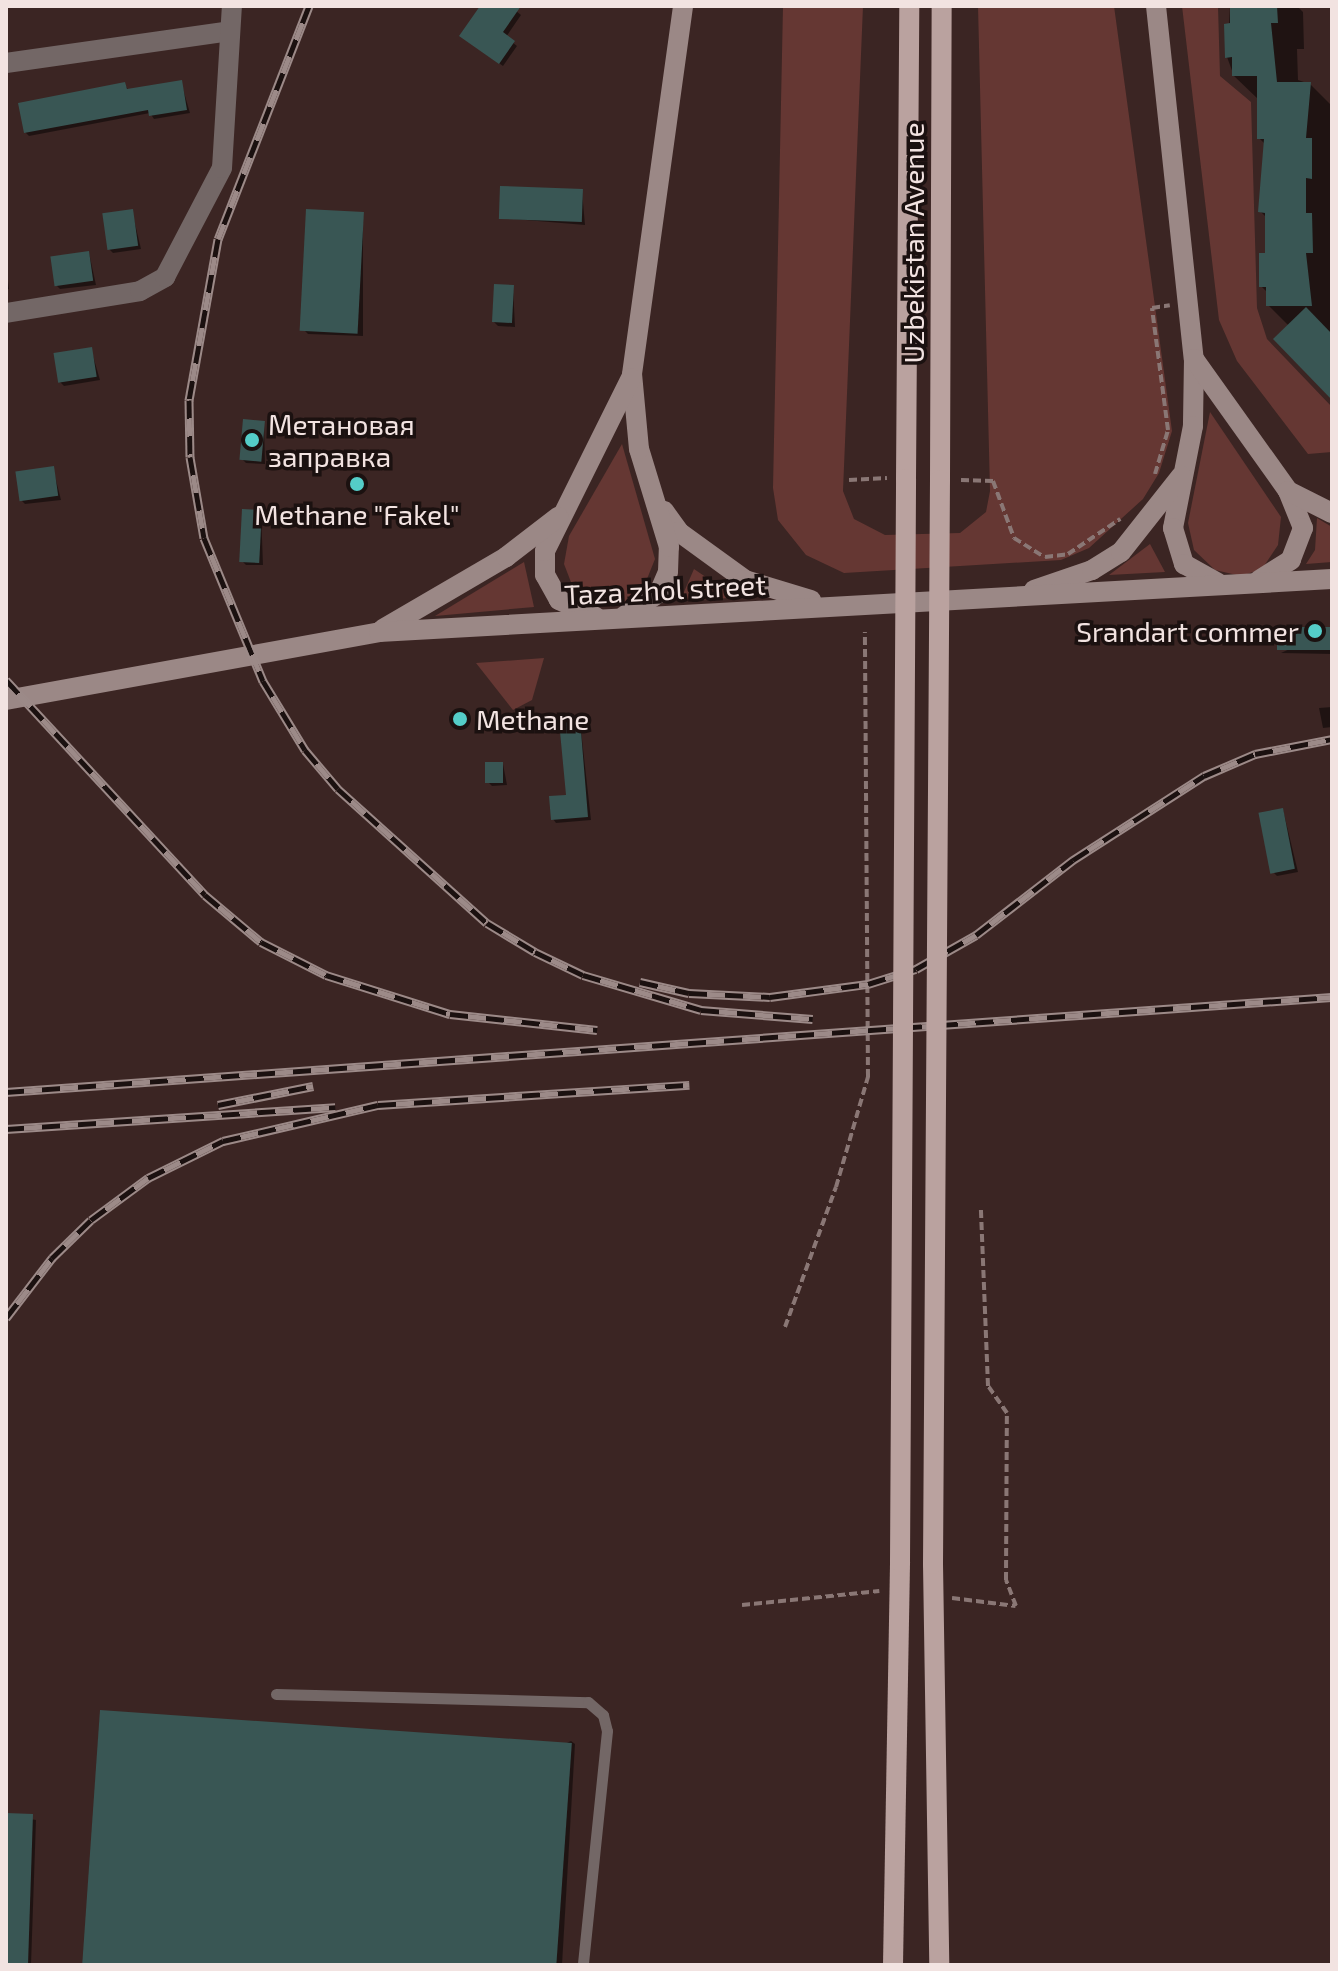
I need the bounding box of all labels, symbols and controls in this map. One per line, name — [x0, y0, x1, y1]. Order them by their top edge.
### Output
street label: Uzbekistan Avenue — [896, 122, 930, 364]
place label: Метановая заправка — [268, 407, 415, 473]
marker: Метановая заправка — [243, 431, 261, 449]
marker: Methane "Fakel" — [348, 475, 366, 493]
place label: Methane "Fakel" — [254, 497, 460, 531]
street label: Taza zhol street — [563, 567, 767, 611]
place label: Srandart commer — [1076, 614, 1299, 648]
marker: Srandart commer — [1306, 622, 1324, 640]
place label: Methane — [476, 702, 589, 736]
marker: Methane — [451, 710, 469, 728]

